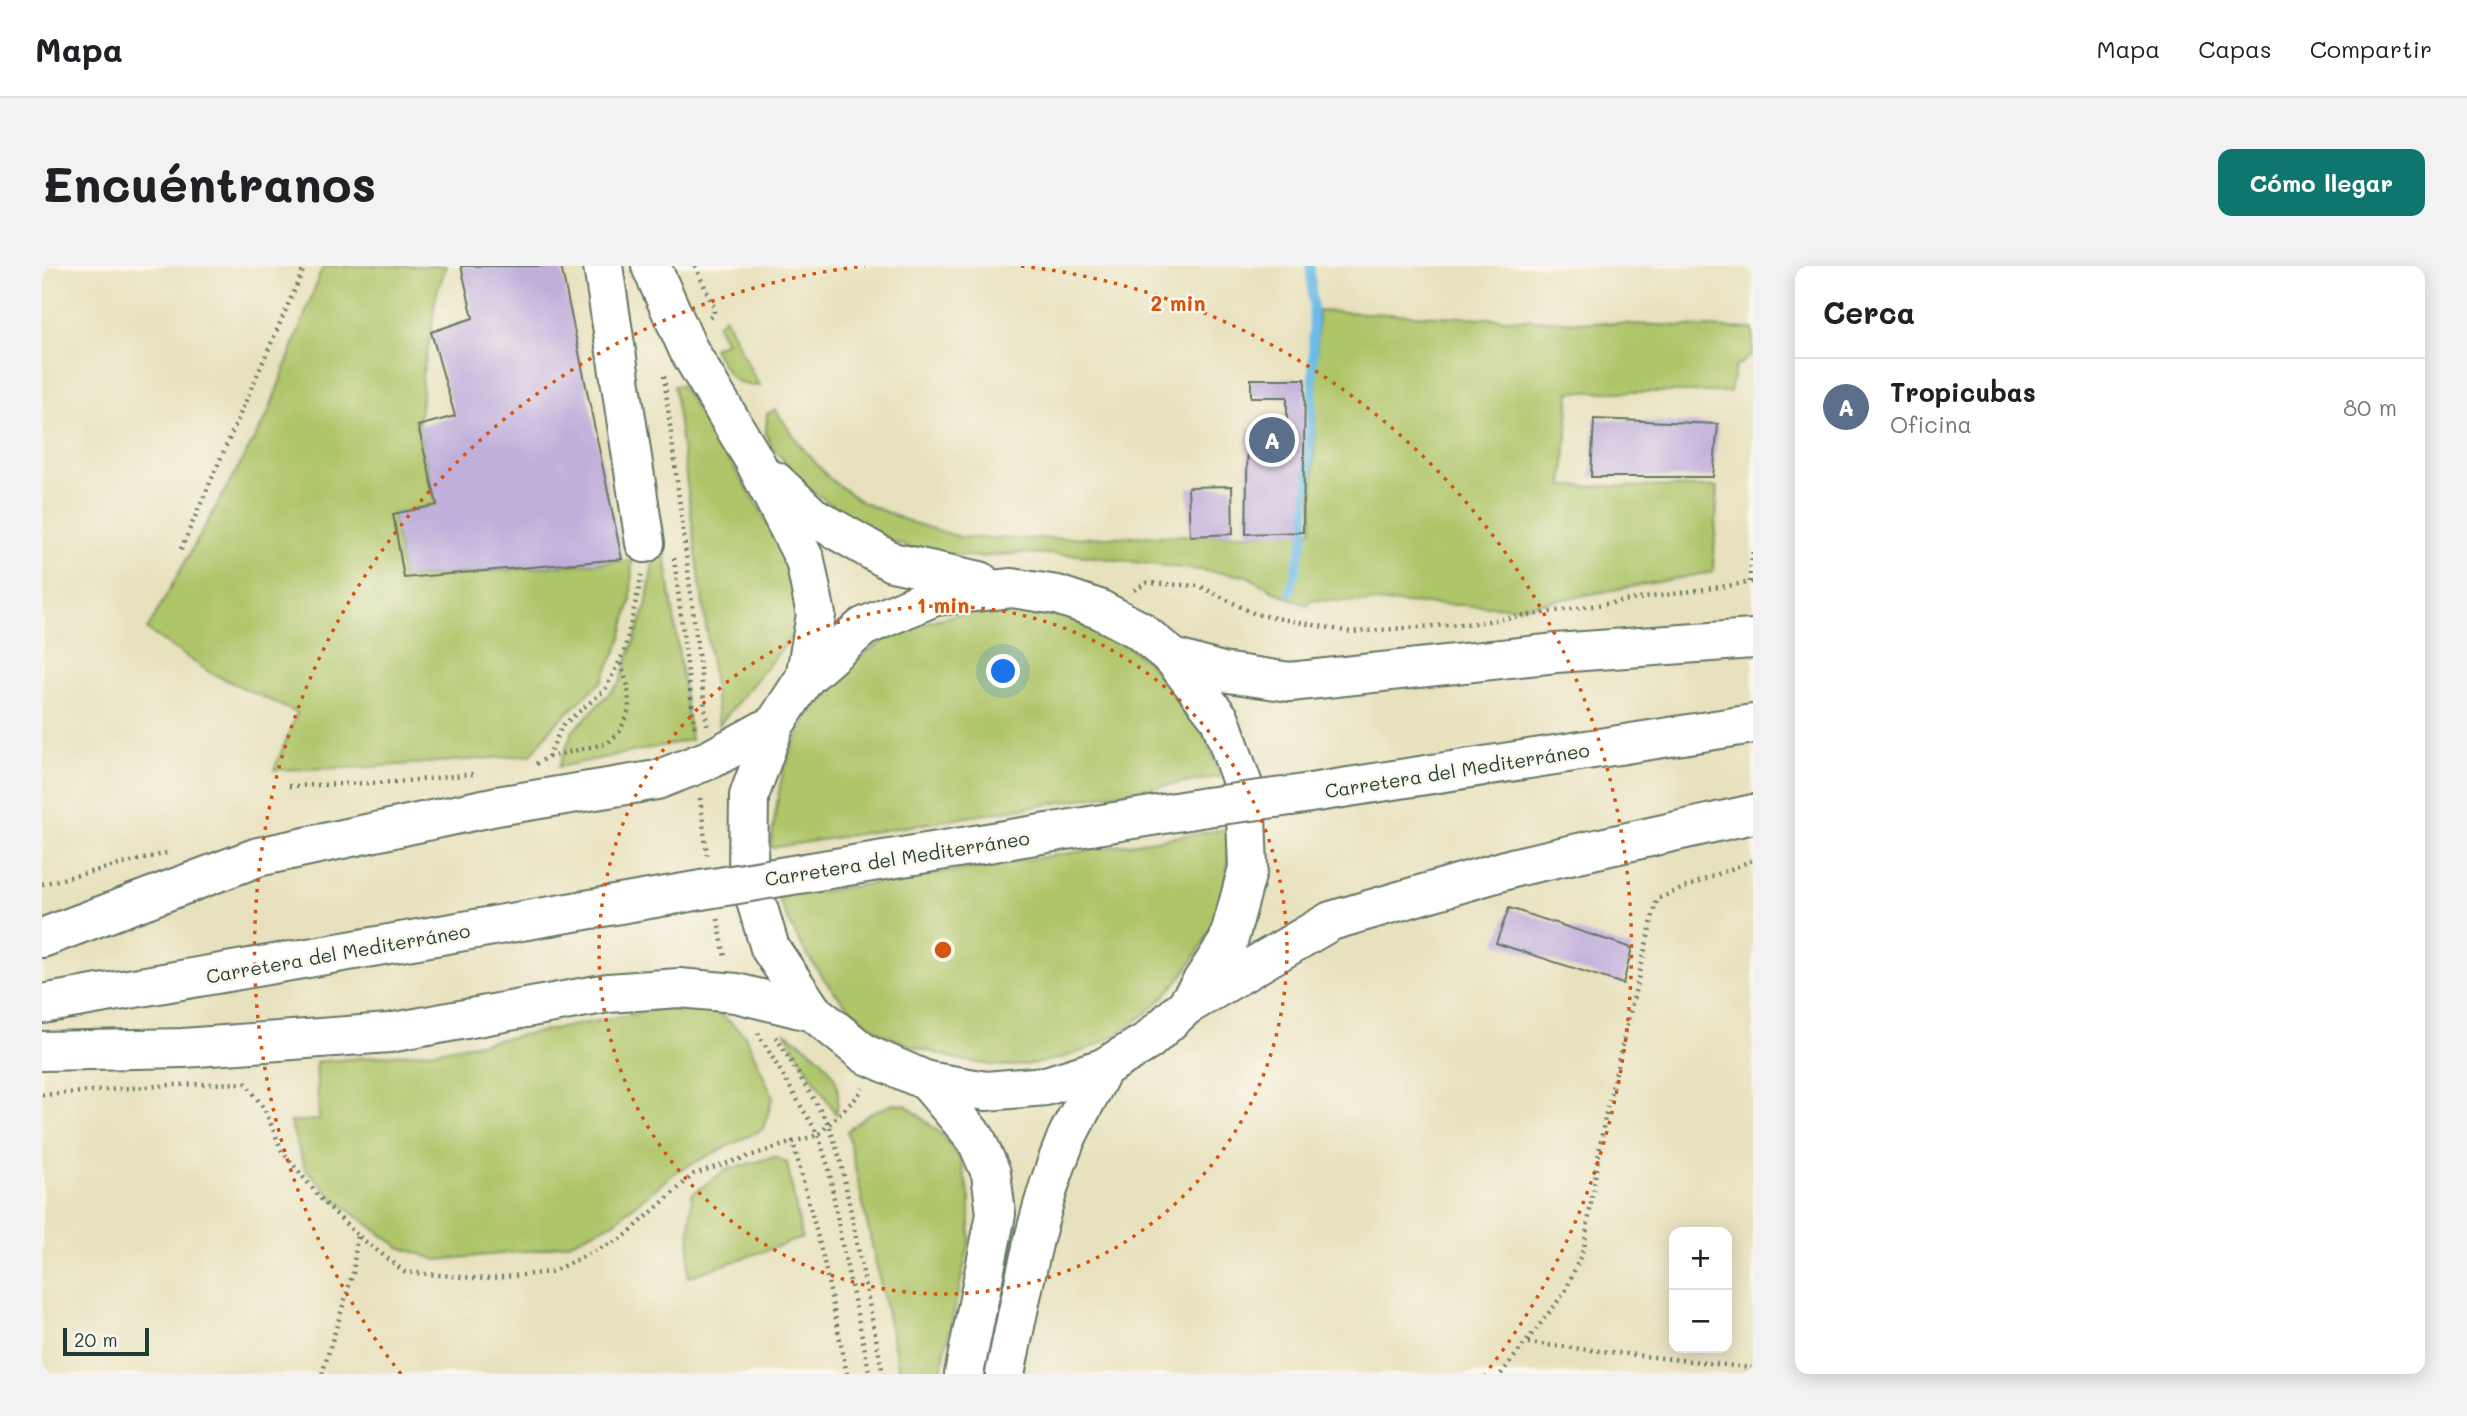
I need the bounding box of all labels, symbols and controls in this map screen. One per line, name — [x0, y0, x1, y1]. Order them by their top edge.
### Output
text: Mapa — [35, 27, 123, 70]
text: Mapa — [2096, 33, 2160, 64]
text: Capas — [2198, 33, 2272, 64]
text: Compartir — [2310, 33, 2432, 64]
button: Cómo llegar — [2218, 149, 2425, 216]
text: Encuéntranos — [42, 151, 376, 214]
text: 2 min — [1150, 289, 1206, 316]
text: Cerca — [1823, 292, 1915, 332]
text: Tropicubas — [1890, 375, 2036, 409]
text: A — [1838, 392, 1854, 422]
text: 80 m — [2343, 392, 2397, 422]
text: Oficina — [1890, 409, 1972, 439]
pin: A — [1249, 414, 1295, 466]
text: 1 min — [917, 591, 969, 618]
your location — [986, 654, 1020, 688]
street label: Carretera del Mediterráneo — [1323, 737, 1591, 803]
street label: Carretera del Mediterráneo — [763, 825, 1031, 891]
street label: Carretera del Mediterráneo — [204, 917, 472, 989]
centre of rings — [931, 938, 955, 962]
map controls — [1669, 1227, 1732, 1353]
button: + — [1669, 1227, 1732, 1290]
button: − — [1669, 1290, 1732, 1353]
scale bar — [63, 1325, 149, 1357]
text: 20 m — [74, 1327, 118, 1352]

